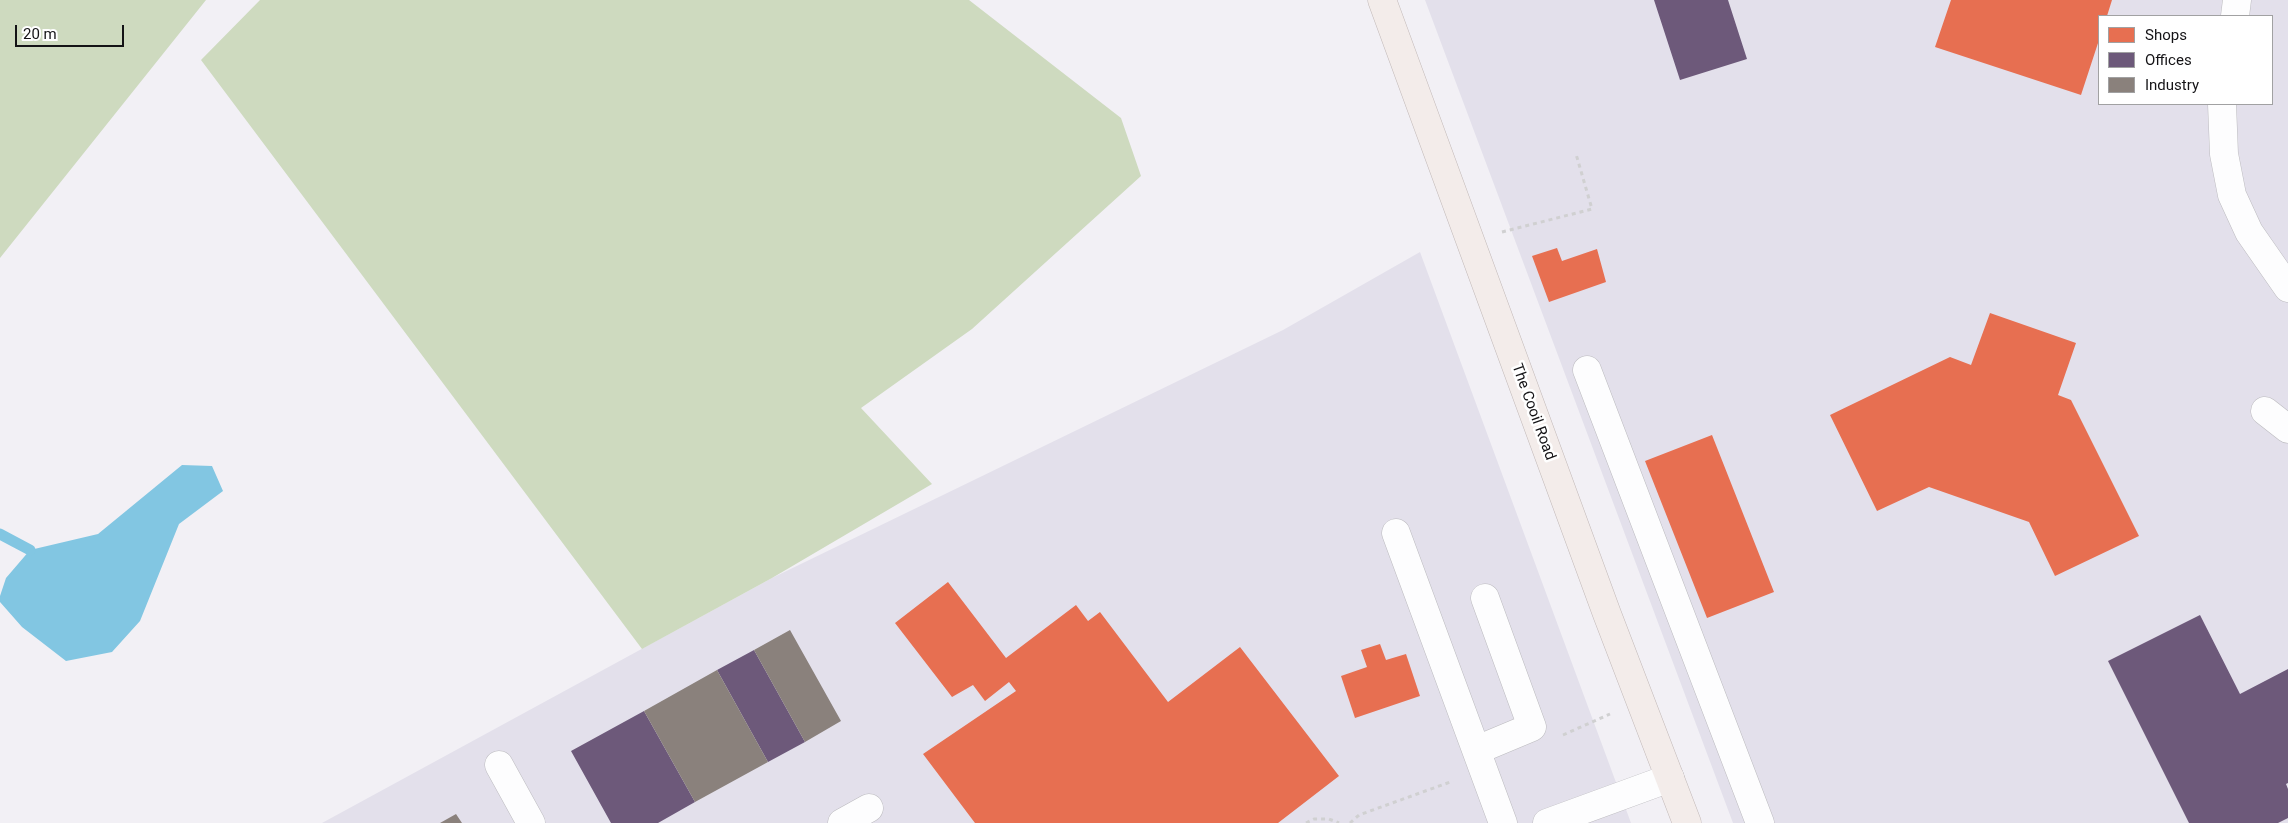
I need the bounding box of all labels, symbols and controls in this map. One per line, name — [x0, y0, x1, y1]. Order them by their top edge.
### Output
scale bar — [18, 15, 126, 47]
legend — [2098, 15, 2273, 105]
text: 20 m — [23, 25, 57, 43]
text: Shops — [2145, 26, 2187, 44]
text: Offices — [2145, 51, 2192, 69]
text: Industry — [2145, 76, 2199, 94]
street label: The Cooil Road — [1507, 361, 1559, 463]

